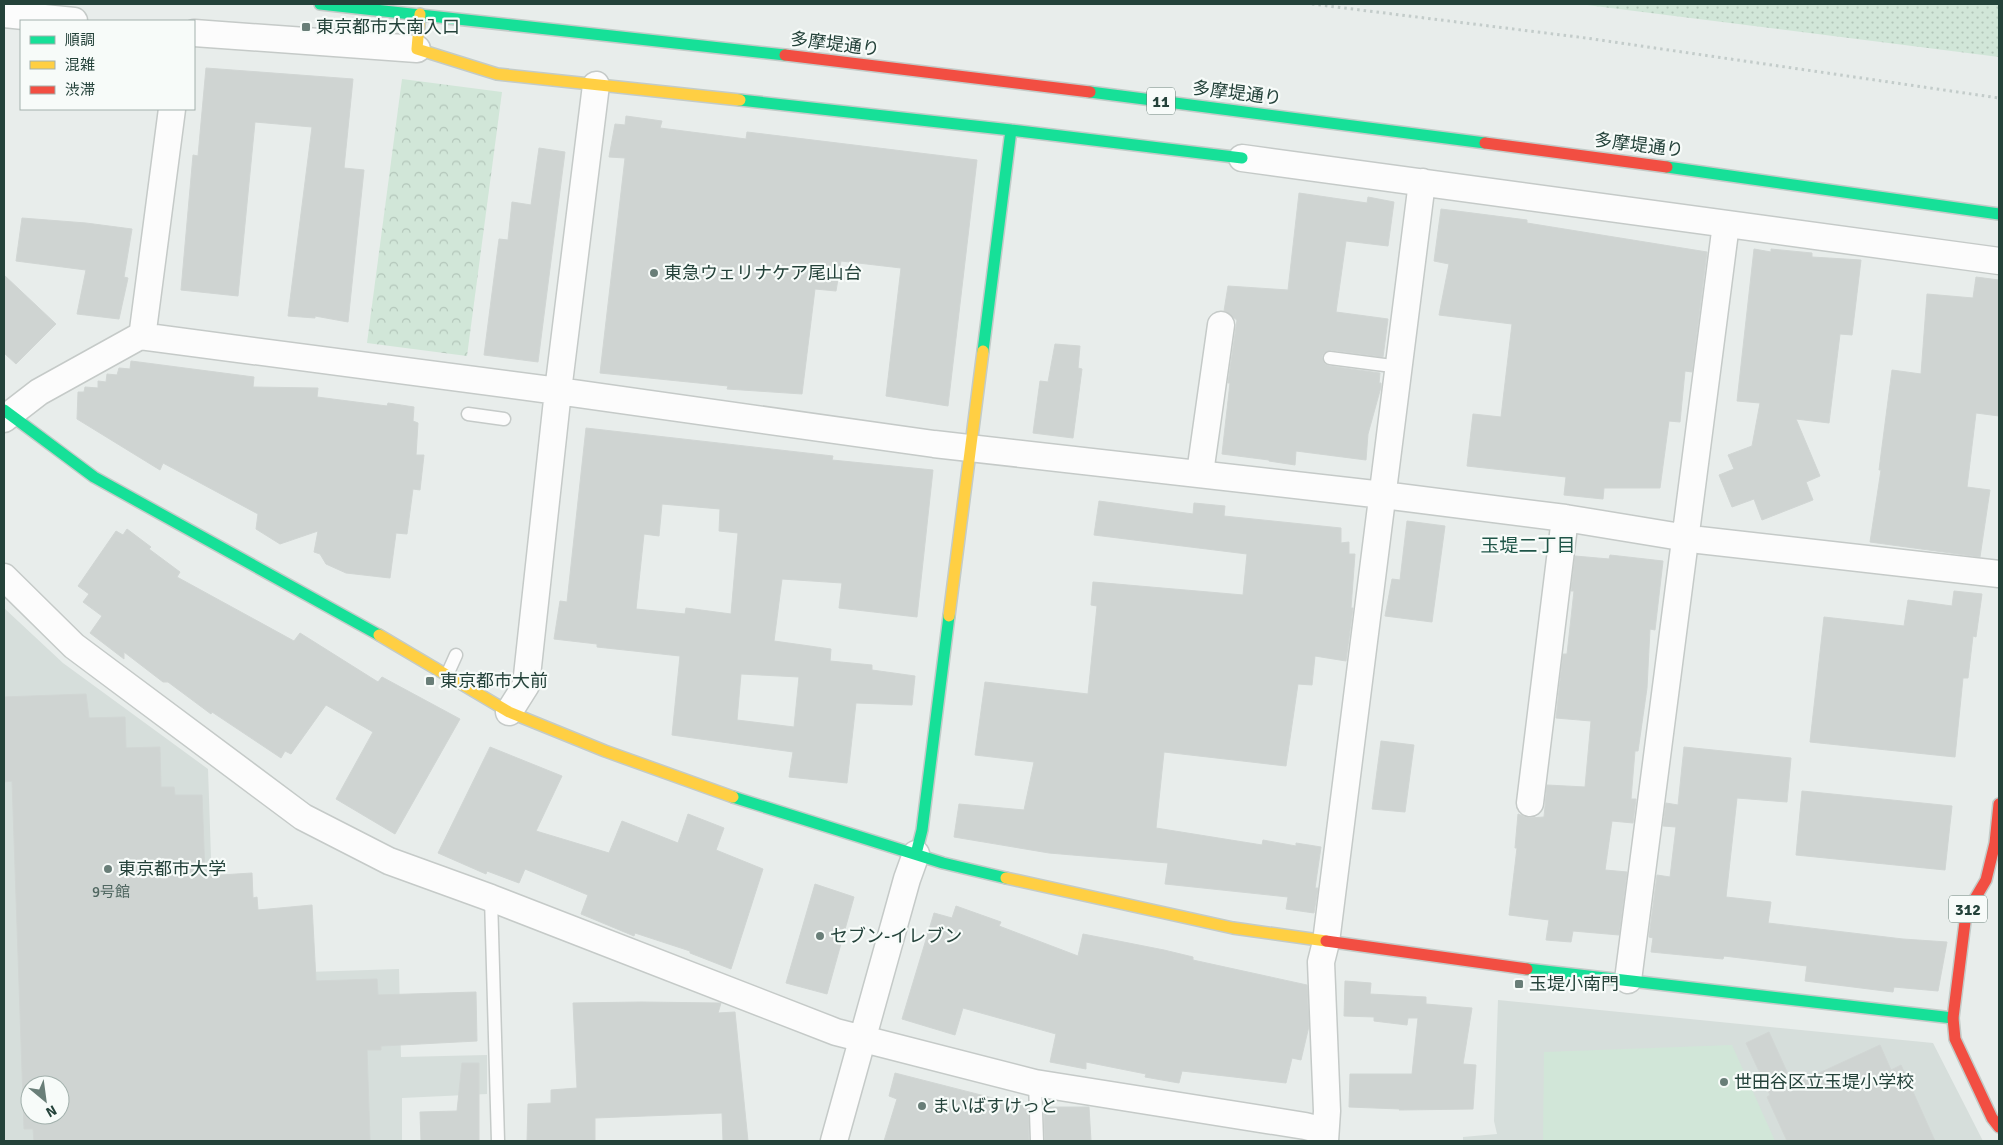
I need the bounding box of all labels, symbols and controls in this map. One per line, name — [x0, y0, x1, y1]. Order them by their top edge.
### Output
place label: 東京都市大南入口 — [316, 16, 460, 38]
legend — [20, 20, 195, 110]
marker: 東京都市大南入口 — [300, 21, 312, 33]
street label: 多摩堤通り — [789, 28, 881, 60]
text: 順調 — [65, 31, 95, 49]
text: 混雑 — [65, 56, 95, 74]
street label: 多摩堤通り — [1191, 77, 1283, 109]
text: 渋滞 — [65, 81, 95, 99]
road number: 11 — [1147, 88, 1175, 114]
street label: 多摩堤通り — [1593, 129, 1685, 161]
place label: 東急ウェリナケア尾山台 — [664, 262, 862, 284]
marker: 東急ウェリナケア尾山台 — [648, 267, 660, 279]
district label: 玉堤二丁目 — [1480, 534, 1576, 558]
place label: 東京都市大前 — [440, 670, 548, 692]
marker: 東京都市大前 — [424, 675, 436, 687]
place label: 東京都市大学 — [118, 858, 226, 880]
marker: 東京都市大学 — [102, 863, 114, 875]
house number: 9号館 — [92, 883, 130, 901]
road number: 312 — [1949, 896, 1987, 922]
place label: セブン-イレブン — [830, 925, 962, 947]
marker: セブン-イレブン — [814, 930, 826, 942]
place label: 玉堤小南門 — [1529, 973, 1619, 995]
marker: 玉堤小南門 — [1513, 978, 1525, 990]
place label: 世田谷区立玉堤小学校 — [1734, 1071, 1914, 1093]
north arrow — [20, 1075, 70, 1125]
marker: 世田谷区立玉堤小学校 — [1718, 1076, 1730, 1088]
place label: まいばすけっと — [932, 1095, 1058, 1117]
marker: まいばすけっと — [916, 1100, 928, 1112]
text: N — [43, 1101, 59, 1121]

